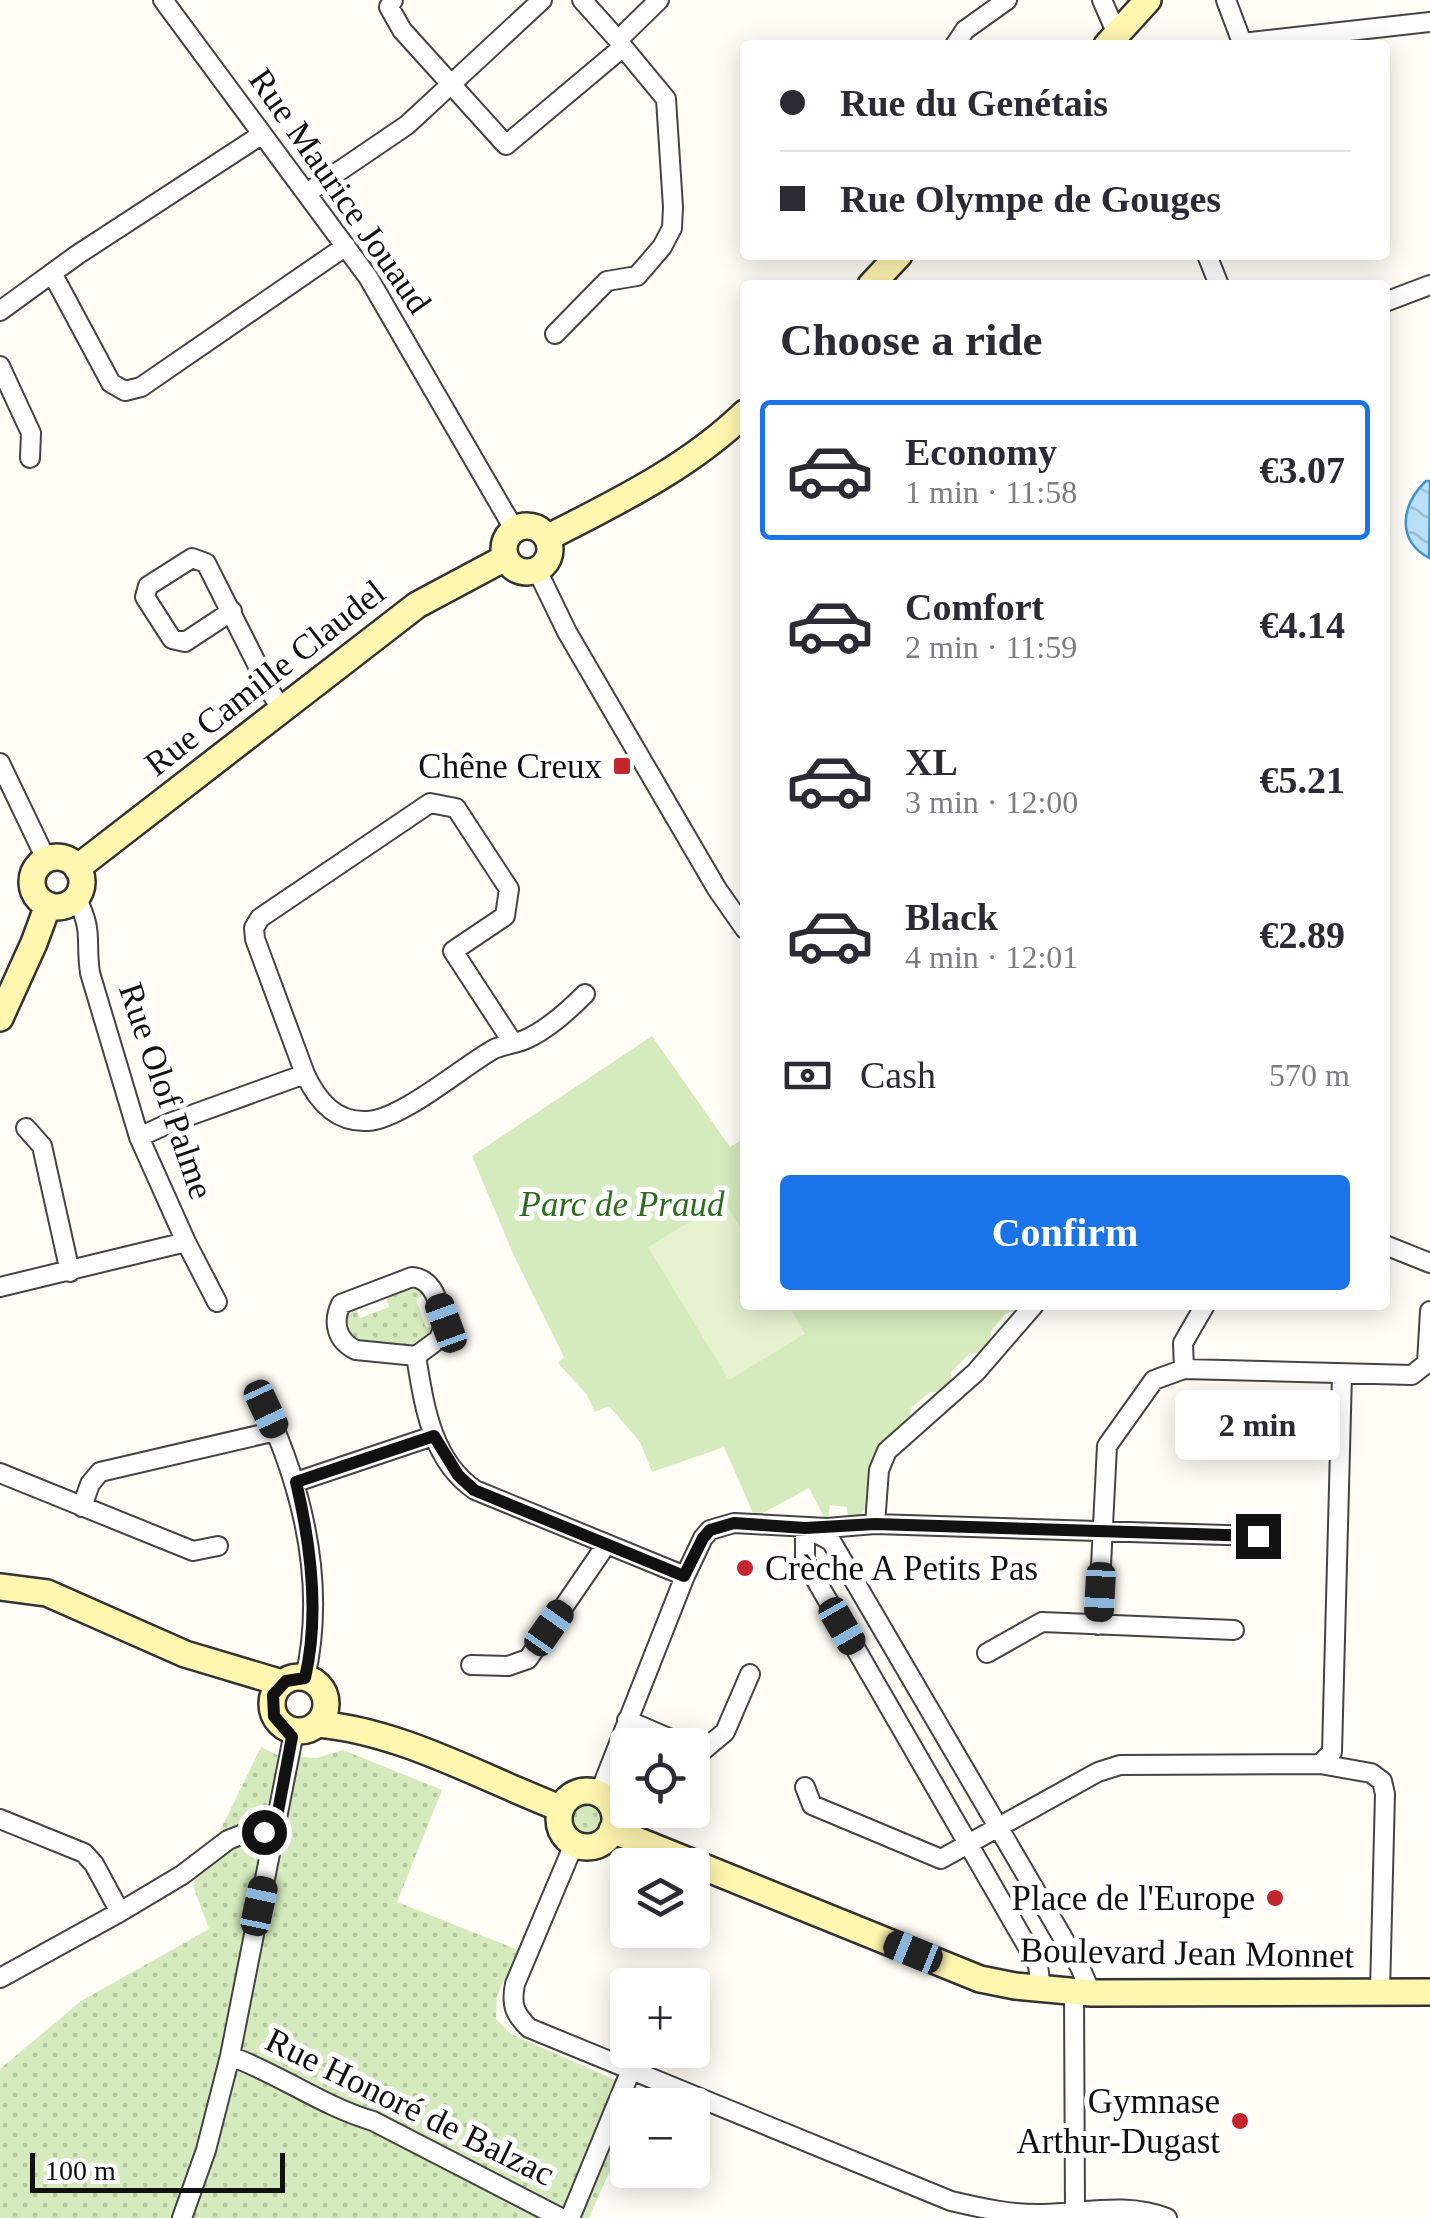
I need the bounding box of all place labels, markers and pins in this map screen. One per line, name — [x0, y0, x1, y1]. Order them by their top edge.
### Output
place label: Chêne Creux — [418, 747, 602, 786]
marker: Chêne Creux — [611, 755, 633, 777]
place label: Crèche A Petits Pas — [765, 1549, 1038, 1588]
marker: Crèche A Petits Pas — [734, 1557, 756, 1579]
place label: Place de l'Europe — [1012, 1879, 1255, 1918]
marker: Place de l'Europe — [1264, 1887, 1286, 1909]
place label: Gymnase Arthur-Dugast — [1017, 2082, 1220, 2161]
marker: Gymnase Arthur-Dugast — [1229, 2110, 1251, 2132]

